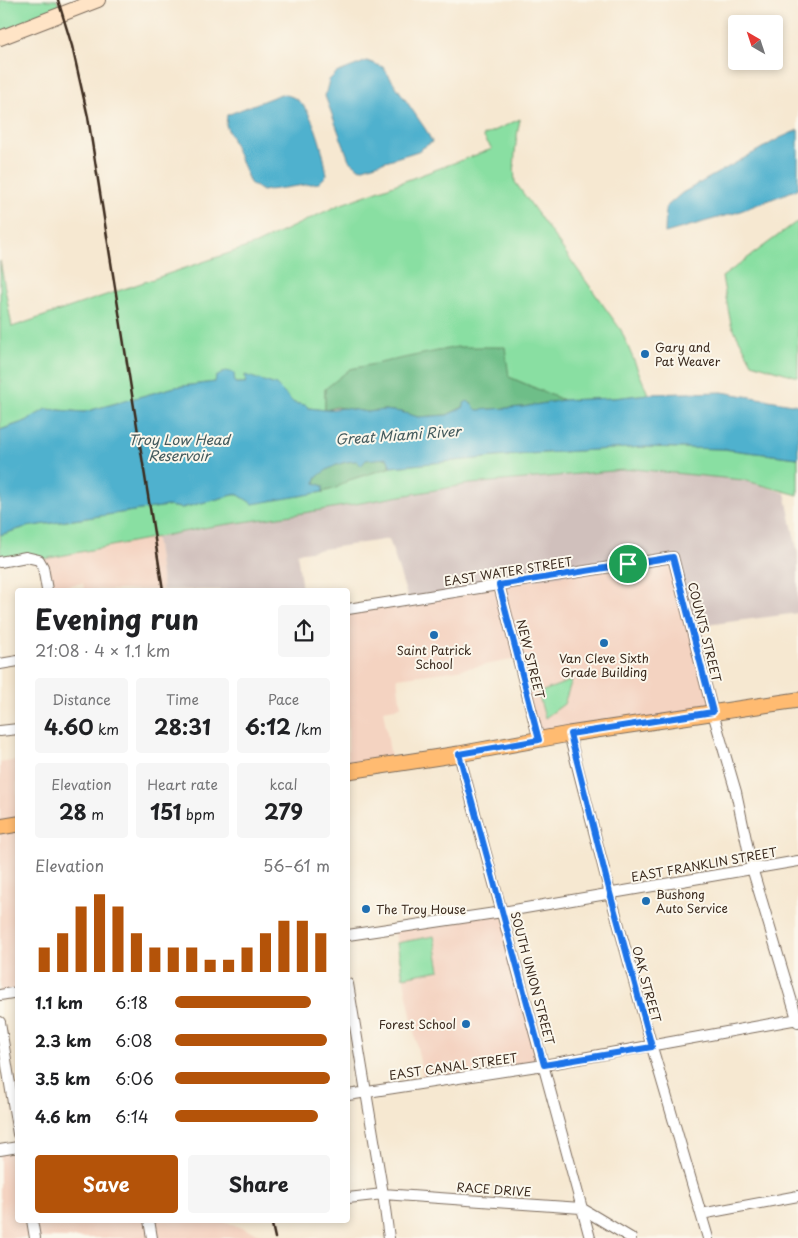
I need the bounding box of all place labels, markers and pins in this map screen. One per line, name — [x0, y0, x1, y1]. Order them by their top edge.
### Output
place label: Gary and Pat Weaver — [655, 338, 721, 370]
marker: Gary and Pat Weaver — [639, 348, 651, 360]
pin — [607, 543, 649, 585]
marker: Saint Patrick School — [428, 629, 440, 641]
marker: Van Cleve Sixth Grade Building — [598, 637, 610, 649]
place label: Saint Patrick School — [397, 641, 471, 673]
place label: Van Cleve Sixth Grade Building — [559, 649, 649, 681]
place label: Bushong Auto Service — [656, 885, 728, 917]
marker: Bushong Auto Service — [640, 895, 652, 907]
place label: The Troy House — [376, 900, 466, 918]
marker: The Troy House — [360, 903, 372, 915]
place label: Forest School — [379, 1015, 456, 1033]
marker: Forest School — [460, 1018, 472, 1030]

